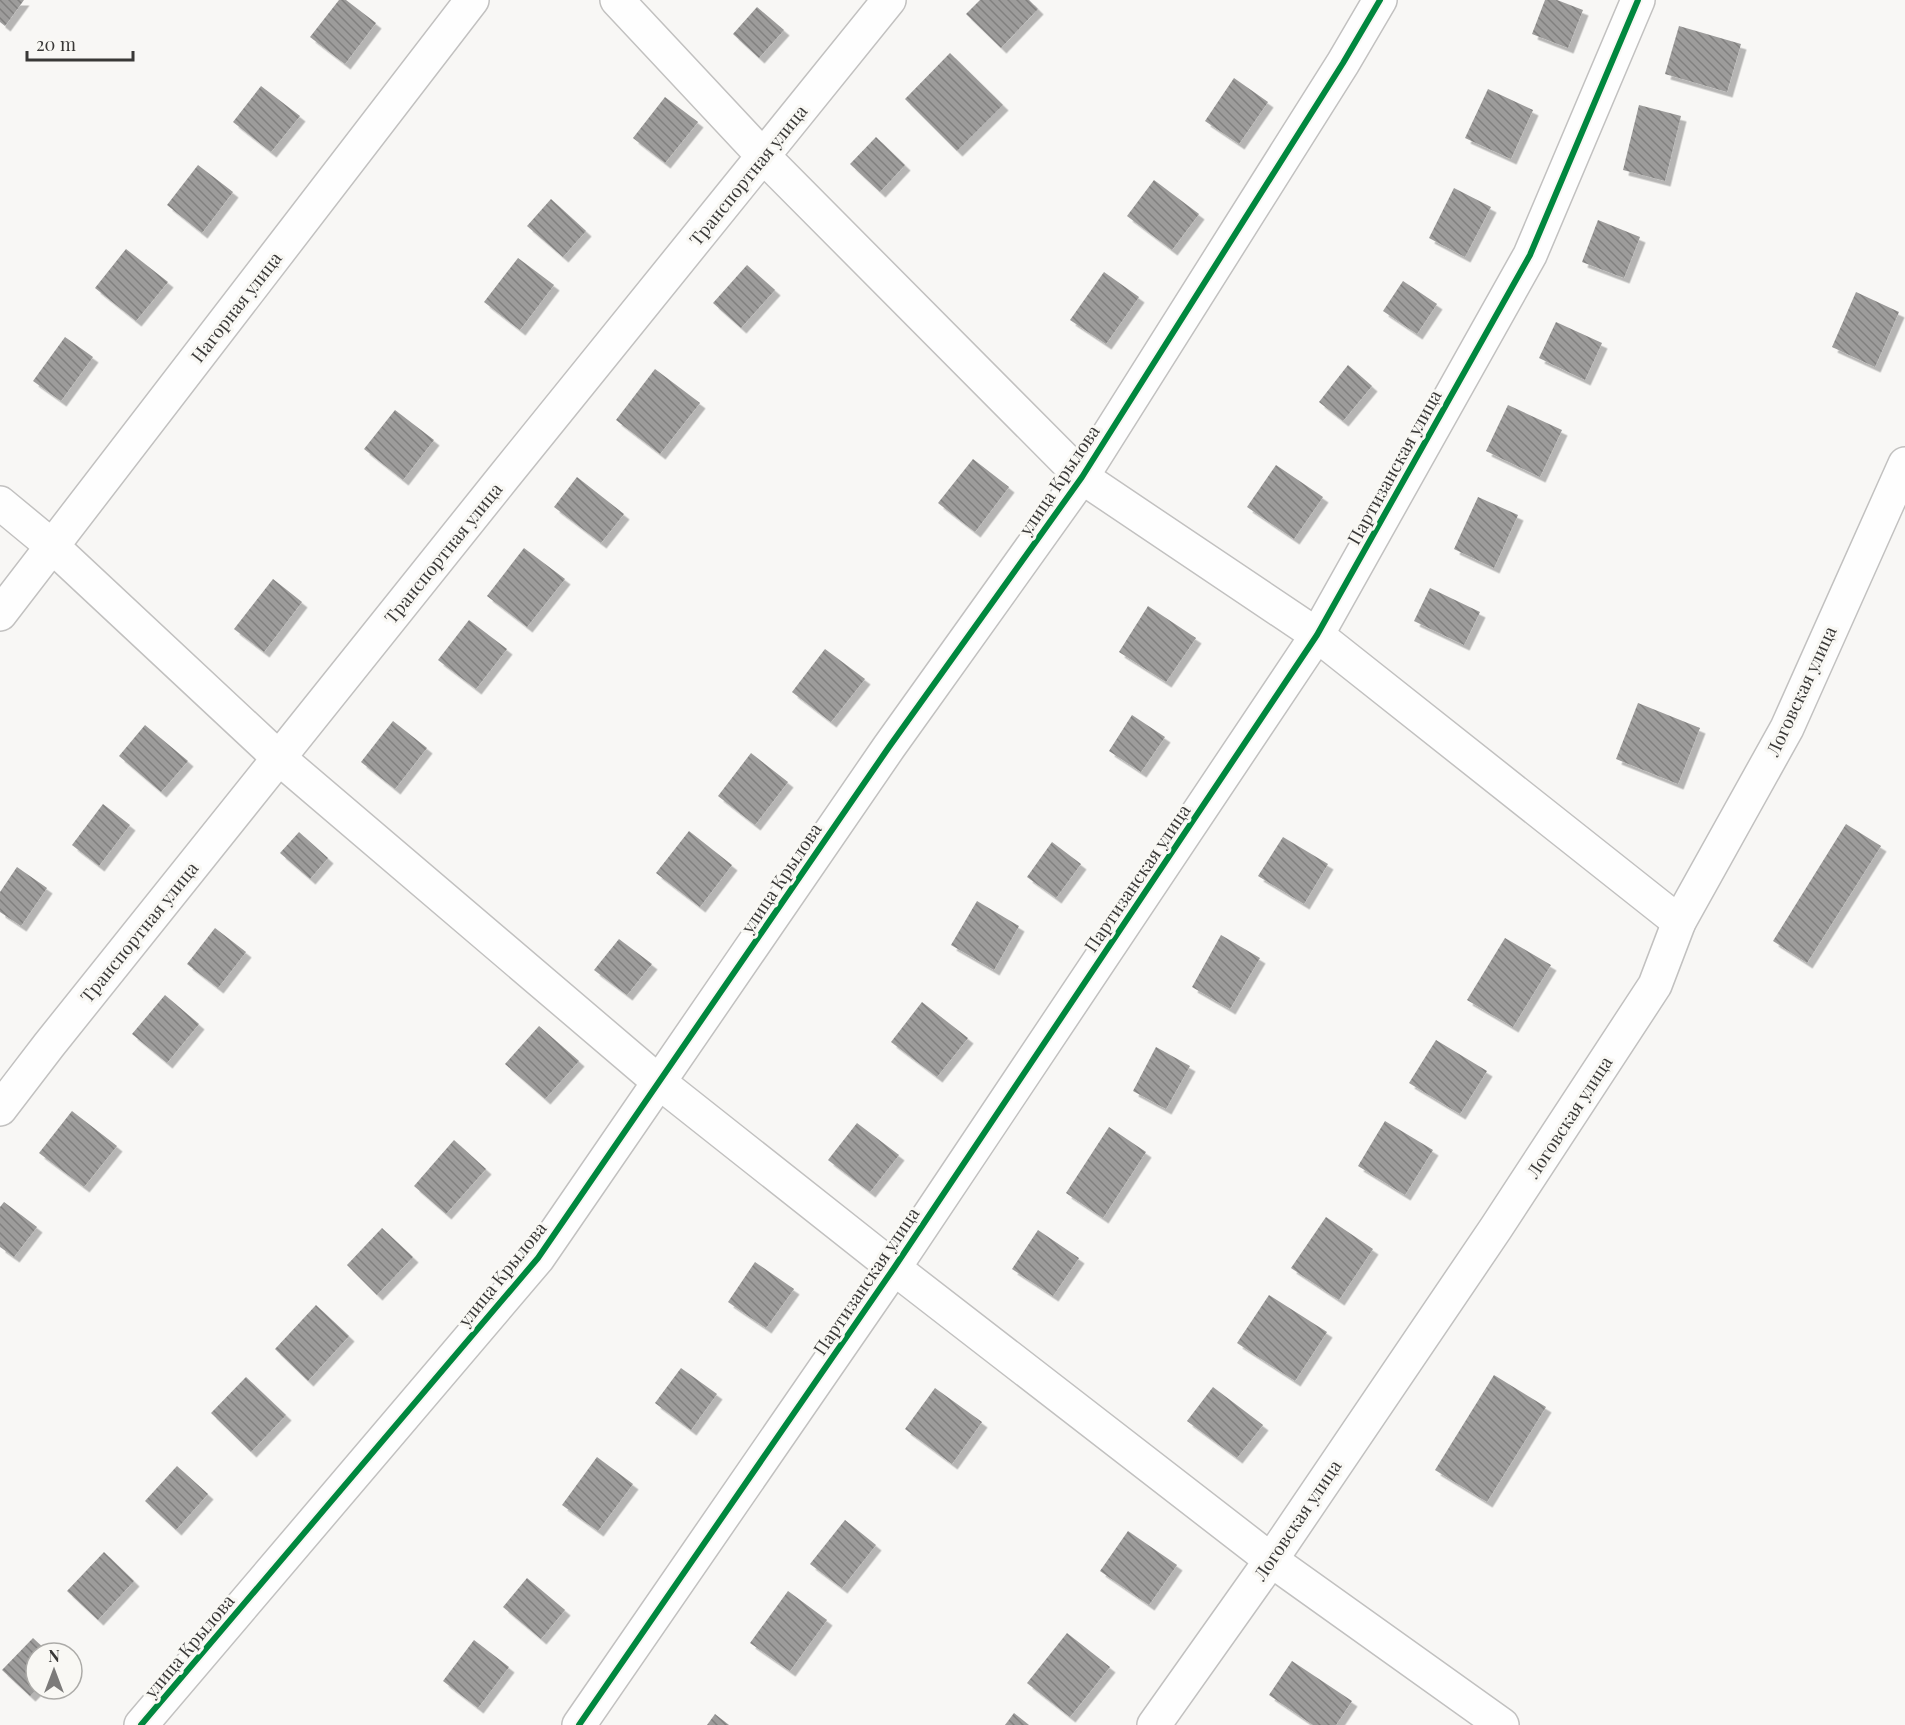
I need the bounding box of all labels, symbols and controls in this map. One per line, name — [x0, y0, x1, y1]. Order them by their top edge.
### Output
scale bar — [27, 24, 134, 62]
text: 20 m — [36, 32, 76, 56]
street label: Транспортная улица — [684, 100, 812, 250]
street label: Нагорная улица — [185, 247, 287, 367]
street label: Партизанская улица — [1341, 385, 1447, 549]
street label: улица Крылова — [1013, 420, 1105, 541]
street label: Транспортная улица — [379, 478, 507, 628]
street label: Логовская улица — [1760, 622, 1842, 761]
street label: Партизанская улица — [1079, 799, 1195, 957]
street label: улица Крылова — [735, 818, 827, 939]
street label: Транспортная улица — [75, 857, 203, 1007]
street label: Логовская улица — [1520, 1051, 1617, 1183]
street label: Партизанская улица — [808, 1202, 924, 1360]
street label: улица Крылова — [452, 1217, 552, 1332]
street label: Логовская улица — [1247, 1455, 1346, 1586]
street label: улица Крылова — [138, 1589, 239, 1704]
north arrow — [24, 1641, 84, 1701]
text: N — [48, 1645, 60, 1666]

